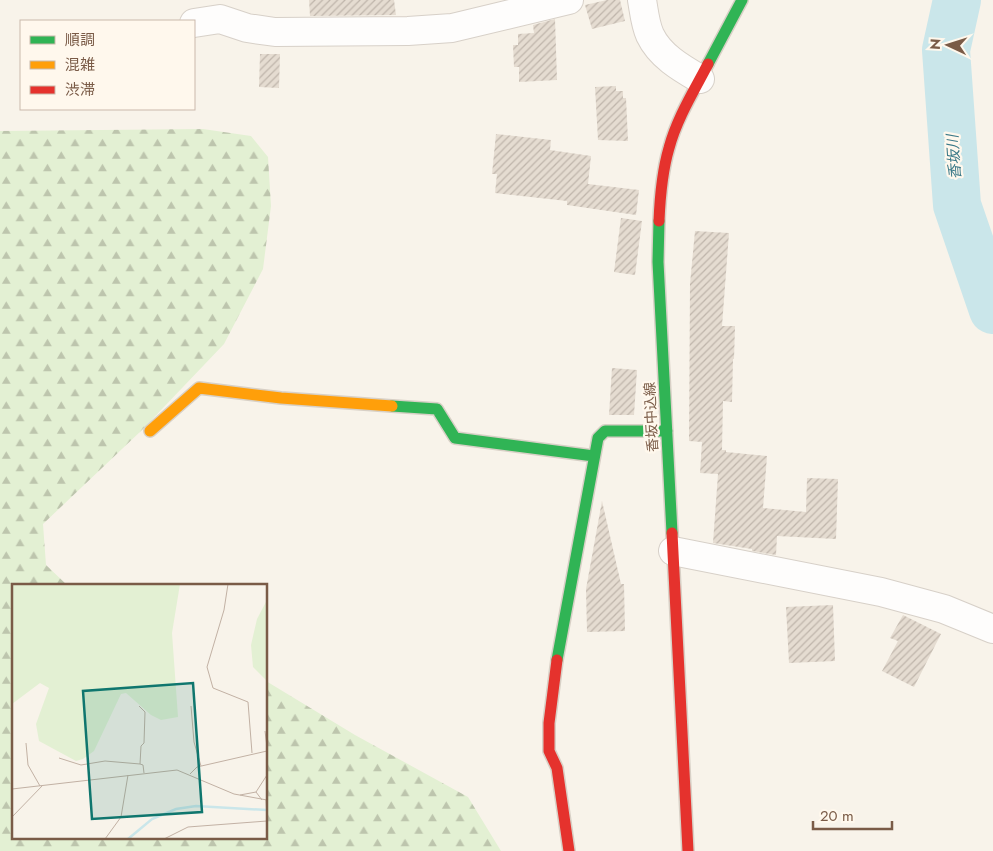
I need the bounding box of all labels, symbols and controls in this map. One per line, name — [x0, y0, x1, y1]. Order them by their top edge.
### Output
legend — [20, 20, 195, 110]
north arrow — [923, 20, 973, 70]
text: 順調 — [65, 29, 95, 51]
text: N — [925, 38, 945, 50]
text: 混雑 — [65, 54, 95, 76]
text: 渋滞 — [65, 79, 95, 101]
water label: 香坂川 — [941, 132, 967, 180]
street label: 香坂中込線 — [639, 382, 663, 452]
inset map — [12, 584, 268, 838]
scale bar — [813, 798, 892, 830]
text: 20 m — [820, 805, 854, 827]

